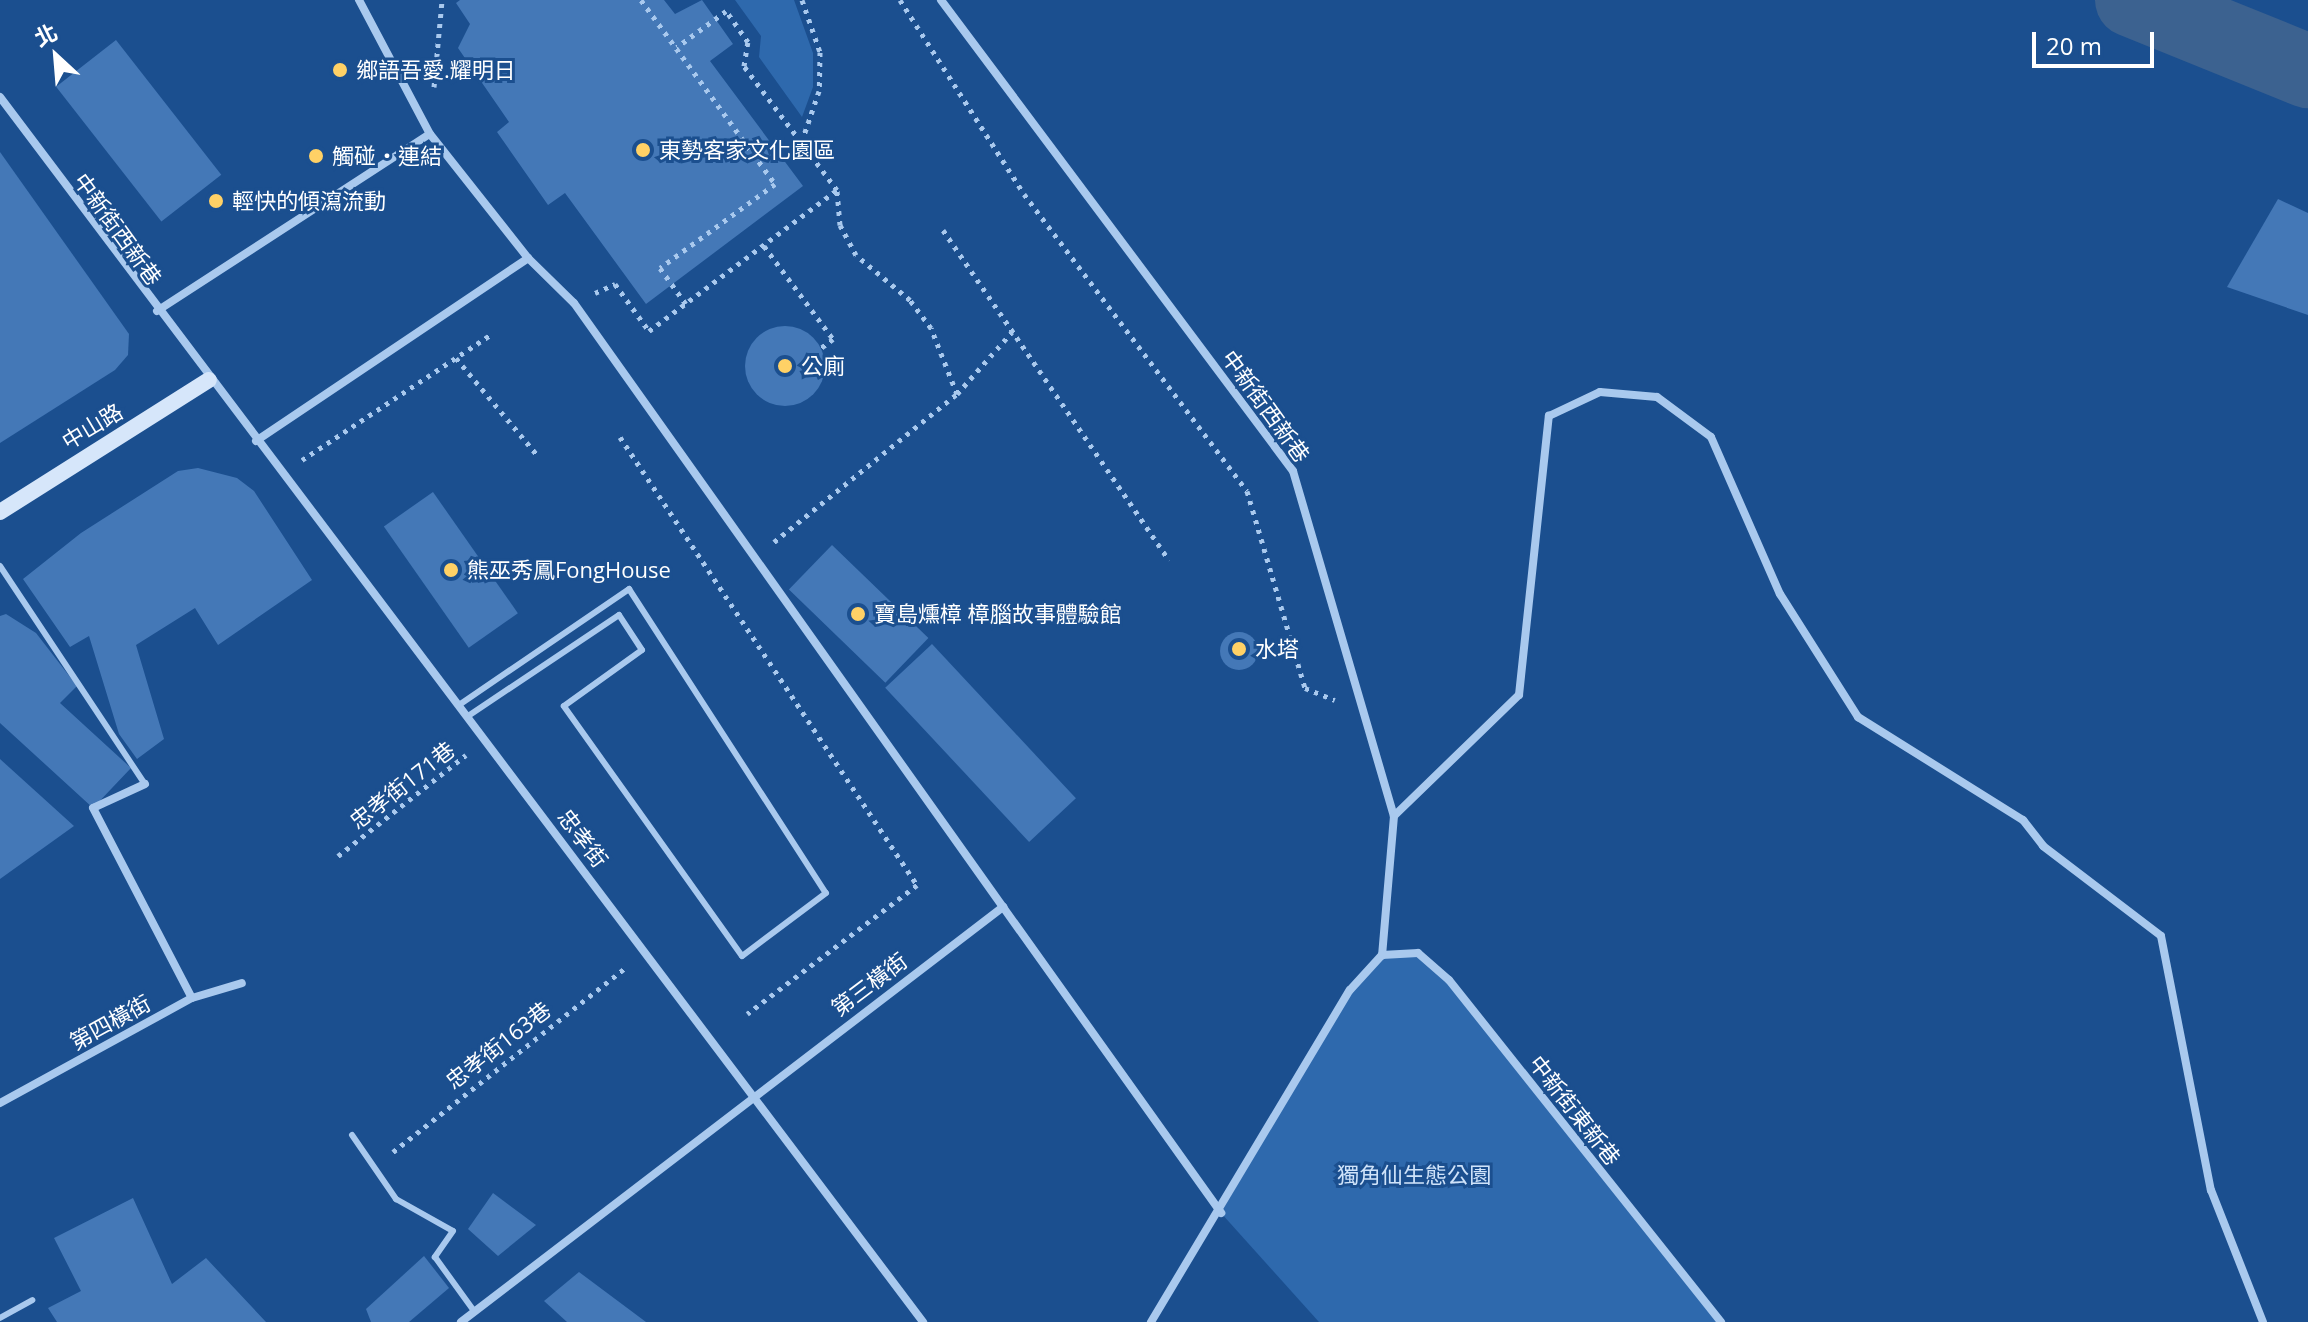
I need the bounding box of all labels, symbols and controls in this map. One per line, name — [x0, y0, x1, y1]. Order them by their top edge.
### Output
north arrow — [16, 16, 96, 96]
text: 北 — [29, 16, 62, 53]
scale bar — [2036, 16, 2158, 66]
text: 20 m — [2046, 29, 2102, 62]
place label: 鄉語吾愛.耀明日 — [356, 57, 516, 83]
marker: 鄉語吾愛.耀明日 — [331, 61, 349, 79]
place label: 東勢客家文化園區 — [659, 137, 835, 163]
marker: 東勢客家文化園區 — [634, 141, 652, 159]
place label: 觸碰‧連結 — [332, 143, 442, 169]
marker: 觸碰‧連結 — [307, 147, 325, 165]
street label: 中新街西新巷 — [69, 168, 167, 290]
place label: 輕快的傾瀉流動 — [232, 188, 386, 214]
marker: 輕快的傾瀉流動 — [207, 192, 225, 210]
street label: 中新街西新巷 — [1217, 345, 1315, 467]
place label: 公廁 — [801, 353, 845, 379]
marker: 公廁 — [776, 357, 794, 375]
street label: 中山路 — [57, 398, 127, 454]
place label: 熊巫秀鳳FongHouse — [467, 557, 671, 583]
marker: 熊巫秀鳳FongHouse — [442, 561, 460, 579]
place label: 寶島燻樟 樟腦故事體驗館 — [874, 601, 1122, 627]
marker: 寶島燻樟 樟腦故事體驗館 — [849, 605, 867, 623]
place label: 水塔 — [1255, 636, 1299, 662]
marker: 水塔 — [1230, 640, 1248, 658]
street label: 忠孝街171巷 — [344, 736, 460, 834]
street label: 忠孝街 — [553, 804, 613, 872]
street label: 第三橫街 — [826, 947, 912, 1021]
street label: 第四橫街 — [65, 989, 155, 1055]
street label: 忠孝街163巷 — [440, 996, 556, 1094]
street label: 中新街東新巷 — [1524, 1050, 1626, 1170]
park label: 獨角仙生態公園 — [1337, 1162, 1491, 1188]

